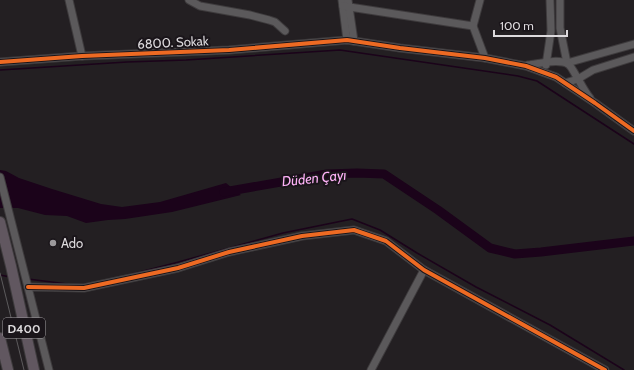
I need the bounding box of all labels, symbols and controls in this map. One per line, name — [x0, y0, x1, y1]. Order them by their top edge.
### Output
scale bar — [494, 12, 567, 38]
text: 100 m — [500, 18, 534, 33]
street label: 6800. Sokak — [137, 32, 209, 52]
water label: Düden Çayı — [281, 166, 347, 190]
place label: Ado — [61, 235, 83, 251]
marker: Ado — [48, 238, 58, 248]
road number: D400 — [3, 318, 45, 338]

